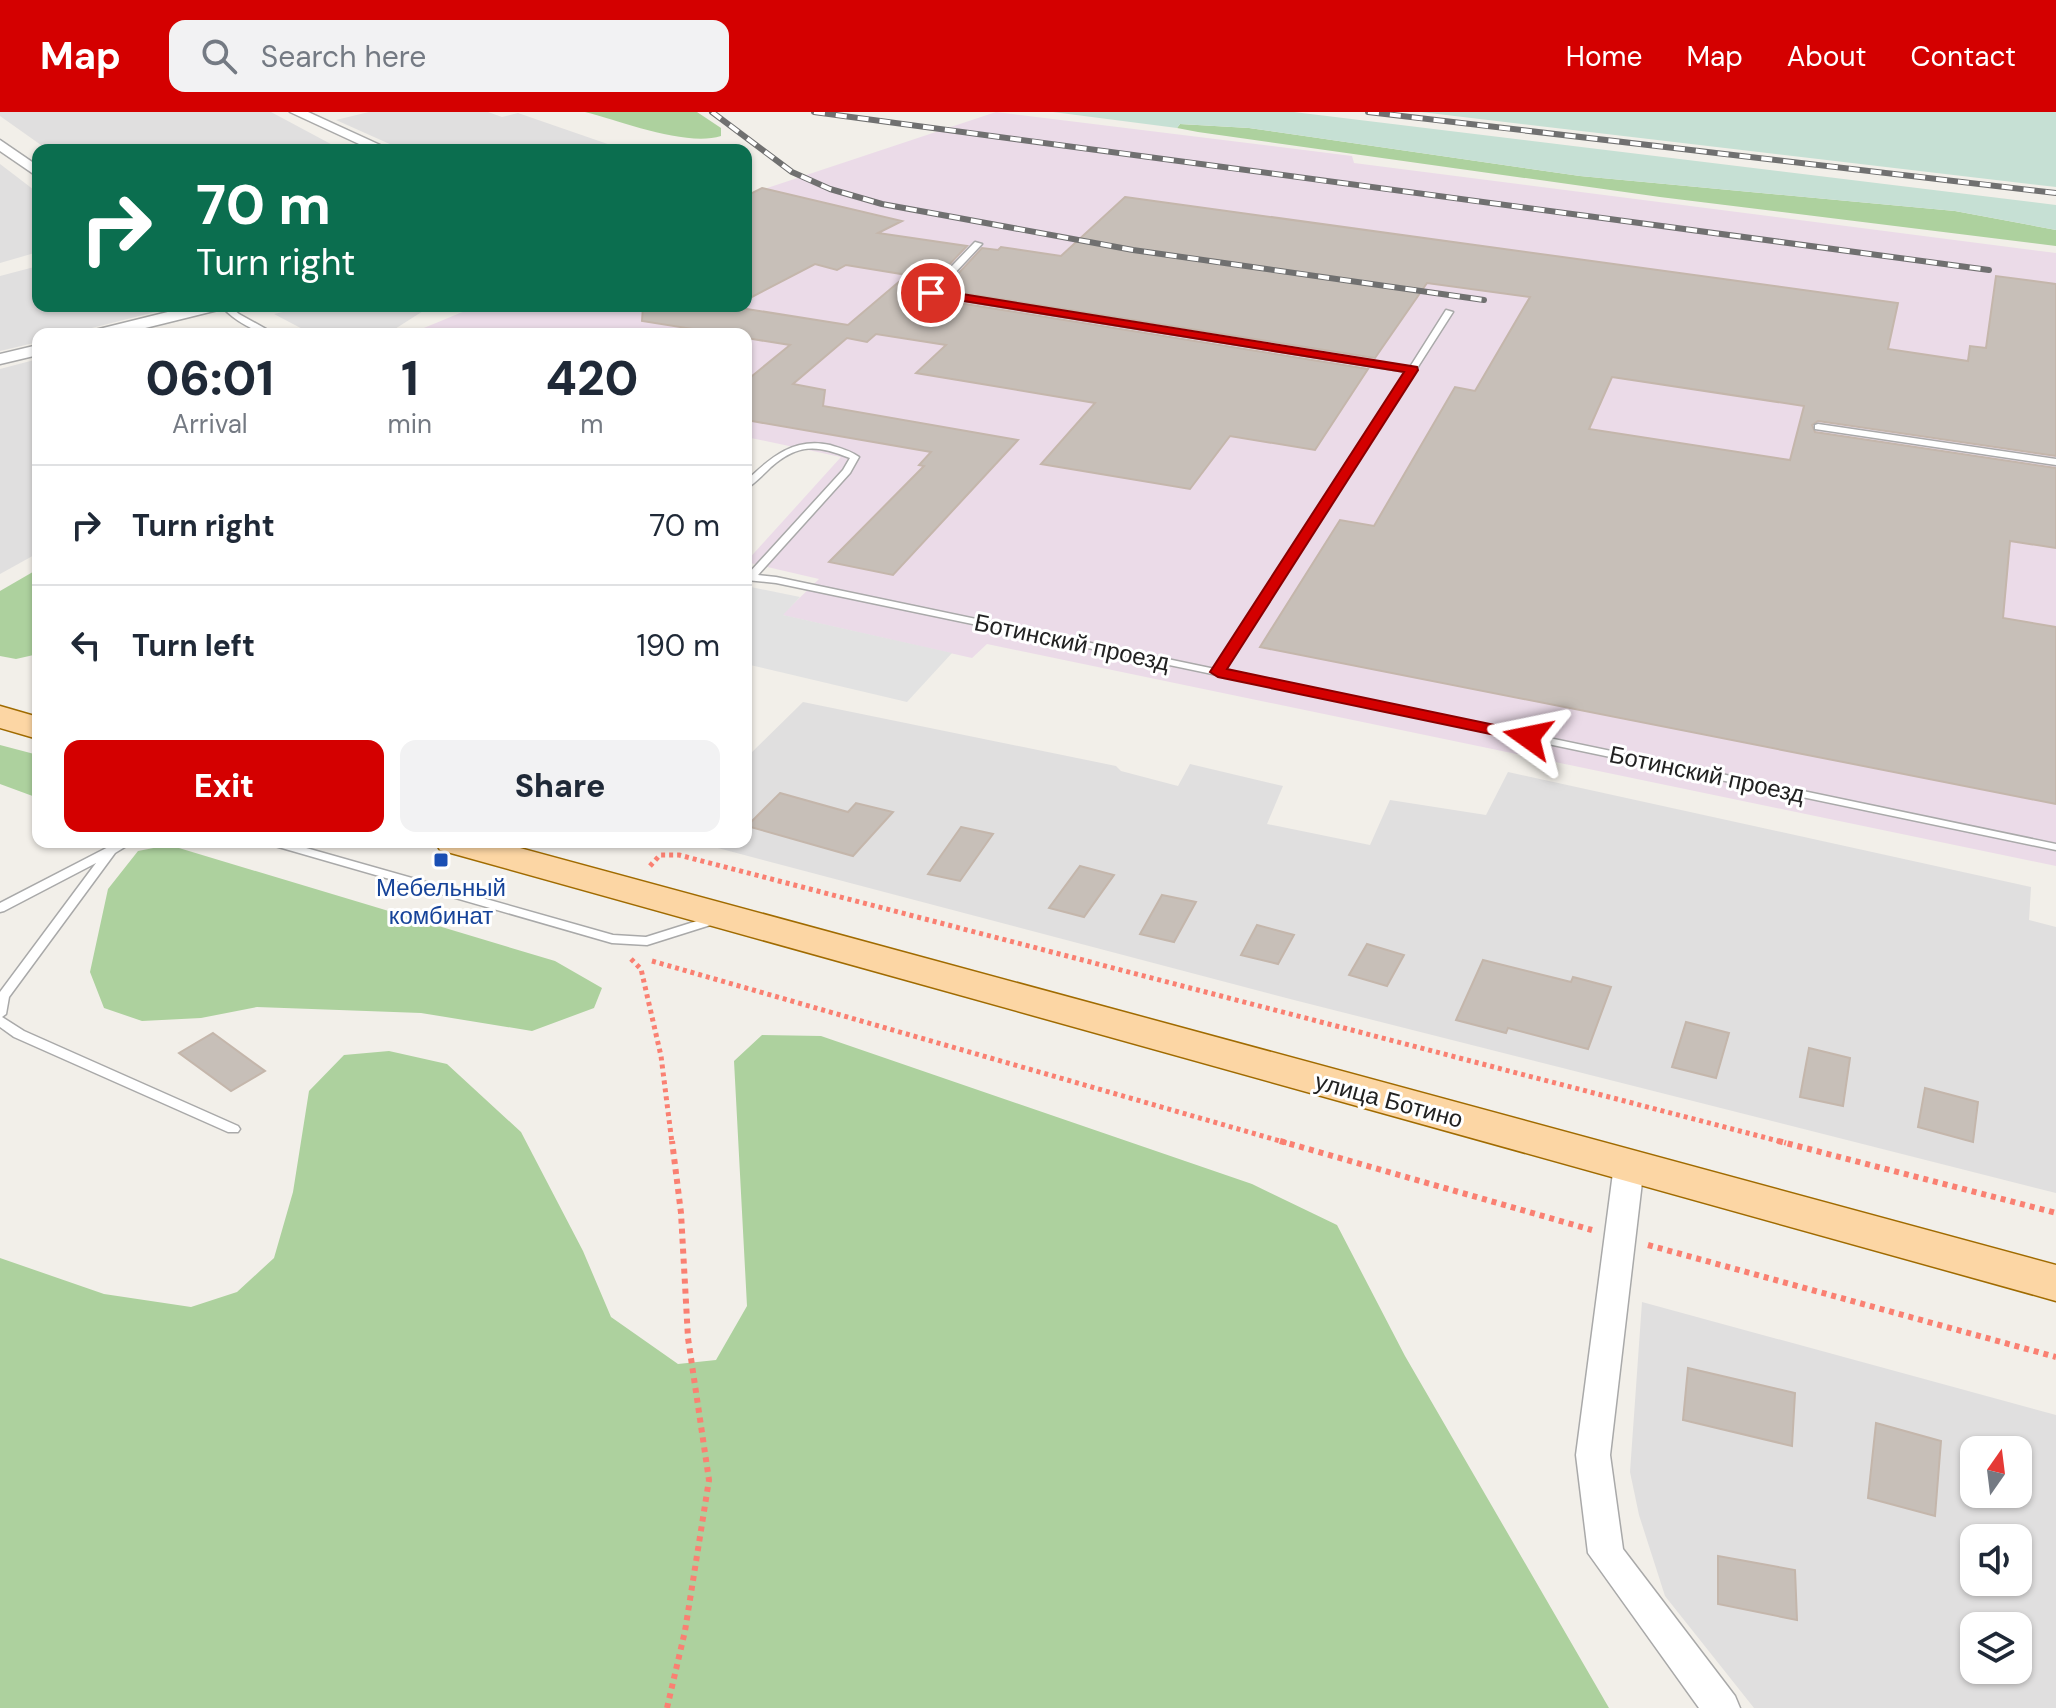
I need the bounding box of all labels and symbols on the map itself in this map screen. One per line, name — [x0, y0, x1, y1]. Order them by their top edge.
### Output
pin — [897, 259, 965, 327]
street label: Ботинский проезд — [971, 606, 1173, 678]
position arrow — [1486, 695, 1570, 779]
street label: Ботинский проезд — [1606, 738, 1808, 810]
marker: Мебельный комбинат — [432, 851, 450, 869]
place label: Мебельный комбинат — [376, 872, 506, 931]
street label: улица Ботино — [1312, 1065, 1466, 1135]
north arrow — [1960, 1436, 2032, 1508]

